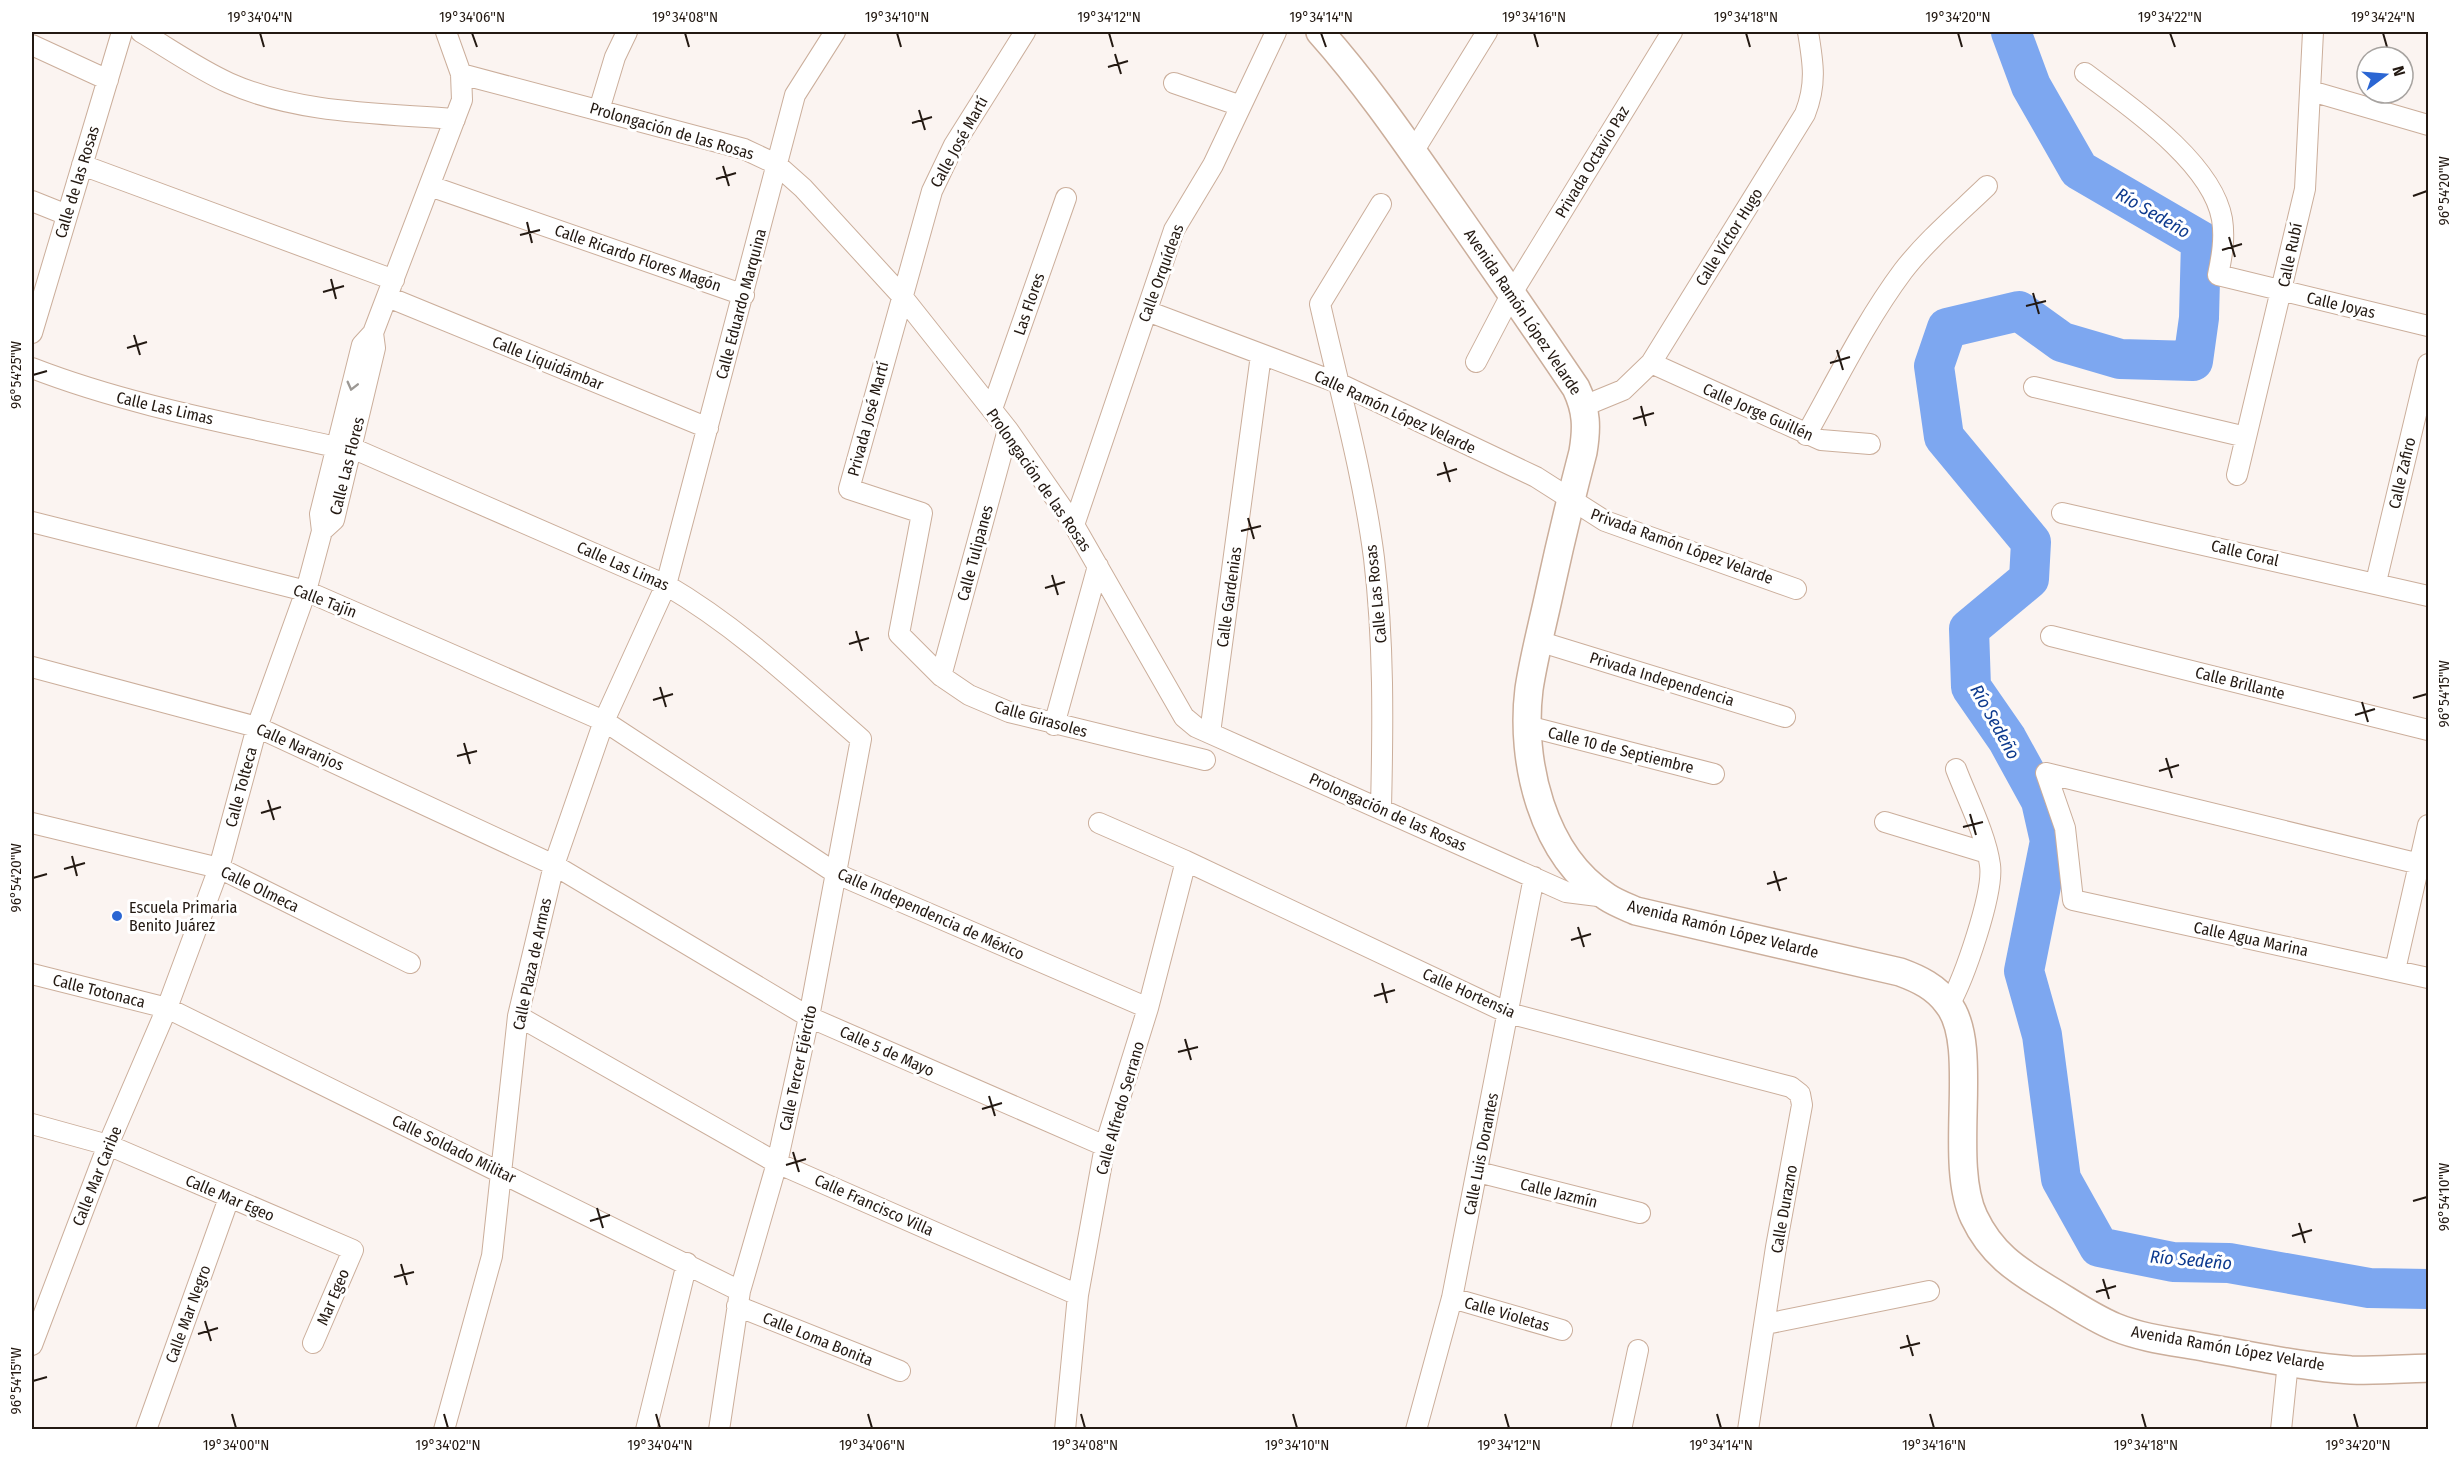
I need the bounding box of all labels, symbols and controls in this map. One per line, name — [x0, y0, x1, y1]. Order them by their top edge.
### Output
text: 19°34'04"N — [227, 8, 293, 26]
text: 19°34'06"N — [439, 8, 505, 26]
text: 19°34'08"N — [652, 8, 718, 26]
text: 19°34'10"N — [865, 8, 929, 26]
text: 19°34'12"N — [1077, 8, 1141, 26]
text: 19°34'14"N — [1289, 8, 1353, 26]
text: 19°34'16"N — [1502, 8, 1566, 26]
text: 19°34'18"N — [1714, 8, 1778, 26]
text: 19°34'20"N — [1925, 8, 1991, 26]
text: 19°34'22"N — [2138, 8, 2202, 26]
text: 19°34'24"N — [2351, 8, 2415, 26]
north arrow — [2355, 45, 2415, 105]
text: N — [2388, 64, 2409, 78]
street label: Calle José Martí — [926, 93, 992, 191]
street label: Prolongación de las Rosas — [588, 98, 756, 164]
street label: Privada Octavio Paz — [1551, 103, 1633, 221]
street label: Calle de las Rosas — [51, 123, 103, 241]
text: 96°54'20"W — [2435, 156, 2453, 226]
water label: Río Sedeño — [2112, 183, 2194, 243]
street label: Calle Víctor Hugo — [1691, 185, 1767, 289]
street label: Calle Ricardo Flores Magón — [552, 221, 724, 295]
street label: Calle Orquídeas — [1135, 221, 1188, 325]
street label: Calle Rubí — [2274, 221, 2306, 289]
street label: Avenida Ramón López Velarde — [1460, 225, 1586, 399]
street label: Calle Eduardo Marquina — [712, 226, 770, 381]
street label: Las Flores — [1010, 270, 1049, 338]
street label: Calle Joyas — [2305, 288, 2377, 322]
street label: Calle Liquidámbar — [490, 332, 607, 394]
text: 96°54'25"W — [7, 341, 25, 409]
street label: Privada José Martí — [844, 360, 892, 478]
street label: Calle Ramón López Velarde — [1311, 366, 1479, 458]
street label: Calle Jorge Guillén — [1700, 379, 1816, 445]
one-way arrow — [346, 380, 359, 390]
street label: Calle Las Limas — [115, 388, 216, 428]
street label: Prolongación de las Rosas — [982, 405, 1096, 555]
street label: Calle Las Flores — [326, 415, 368, 517]
street label: Calle Zafiro — [2385, 435, 2419, 511]
street label: Calle Tulipanes — [953, 503, 997, 603]
street label: Privada Ramón López Velarde — [1588, 504, 1776, 588]
street label: Calle Coral — [2209, 536, 2281, 570]
street label: Calle Las Limas — [574, 537, 672, 595]
street label: Calle Las Rosas — [1361, 544, 1391, 644]
street label: Calle Gardenias — [1213, 545, 1245, 649]
street label: Calle Tajín — [290, 580, 360, 622]
street label: Privada Independencia — [1587, 648, 1737, 710]
text: 96°54'15"W — [2435, 660, 2453, 728]
street label: Calle Brillante — [2193, 663, 2287, 703]
water label: Río Sedeño — [1965, 681, 2025, 763]
street label: Calle Girasoles — [992, 697, 1090, 741]
street label: Calle Naranjos — [253, 719, 347, 775]
street label: Calle 10 de Septiembre — [1546, 723, 1696, 777]
street label: Calle Tolteca — [221, 745, 261, 829]
street label: Prolongación de las Rosas — [1306, 769, 1470, 855]
text: 96°54'20"W — [7, 843, 25, 913]
street label: Calle Olmeca — [218, 862, 302, 916]
street label: Calle Independencia de México — [835, 864, 1027, 964]
street label: Calle Plaza de Armas — [509, 896, 555, 1032]
street label: Avenida Ramón López Velarde — [1626, 896, 1821, 962]
place label: Escuela Primaria Benito Juárez — [129, 898, 237, 935]
marker: Escuela Primaria Benito Juárez — [110, 909, 124, 923]
street label: Calle Agua Marina — [2192, 918, 2310, 960]
street label: Calle Hortensia — [1420, 964, 1518, 1022]
street label: Calle Totonaca — [51, 970, 147, 1012]
street label: Calle Tercer Ejército — [775, 1003, 821, 1133]
street label: Calle 5 de Mayo — [837, 1022, 937, 1080]
street label: Calle Alfredo Serrano — [1092, 1039, 1148, 1177]
street label: Calle Luis Dorantes — [1460, 1091, 1502, 1217]
street label: Calle Soldado Militar — [389, 1111, 519, 1187]
street label: Calle Mar Caribe — [68, 1123, 126, 1229]
street label: Calle Durazno — [1767, 1163, 1801, 1255]
text: 96°54'10"W — [2435, 1163, 2453, 1231]
street label: Calle Francisco Villa — [812, 1170, 937, 1240]
street label: Calle Mar Egeo — [183, 1171, 277, 1225]
street label: Calle Jazmín — [1518, 1174, 1600, 1212]
water label: Río Sedeño — [2149, 1245, 2233, 1275]
street label: Calle Mar Negro — [161, 1262, 215, 1366]
street label: Mar Egeo — [313, 1266, 353, 1328]
street label: Calle Violetas — [1462, 1293, 1552, 1335]
street label: Calle Loma Bonita — [760, 1308, 876, 1370]
street label: Avenida Ramón López Velarde — [2130, 1322, 2326, 1374]
text: 96°54'15"W — [7, 1347, 25, 1415]
text: 19°34'00"N — [203, 1436, 269, 1454]
text: 19°34'02"N — [415, 1436, 481, 1454]
text: 19°34'04"N — [627, 1436, 693, 1454]
text: 19°34'06"N — [839, 1436, 905, 1454]
text: 19°34'08"N — [1052, 1436, 1118, 1454]
text: 19°34'10"N — [1265, 1436, 1329, 1454]
text: 19°34'12"N — [1477, 1436, 1541, 1454]
text: 19°34'14"N — [1689, 1436, 1753, 1454]
text: 19°34'16"N — [1902, 1436, 1966, 1454]
text: 19°34'18"N — [2114, 1436, 2178, 1454]
text: 19°34'20"N — [2325, 1436, 2391, 1454]

